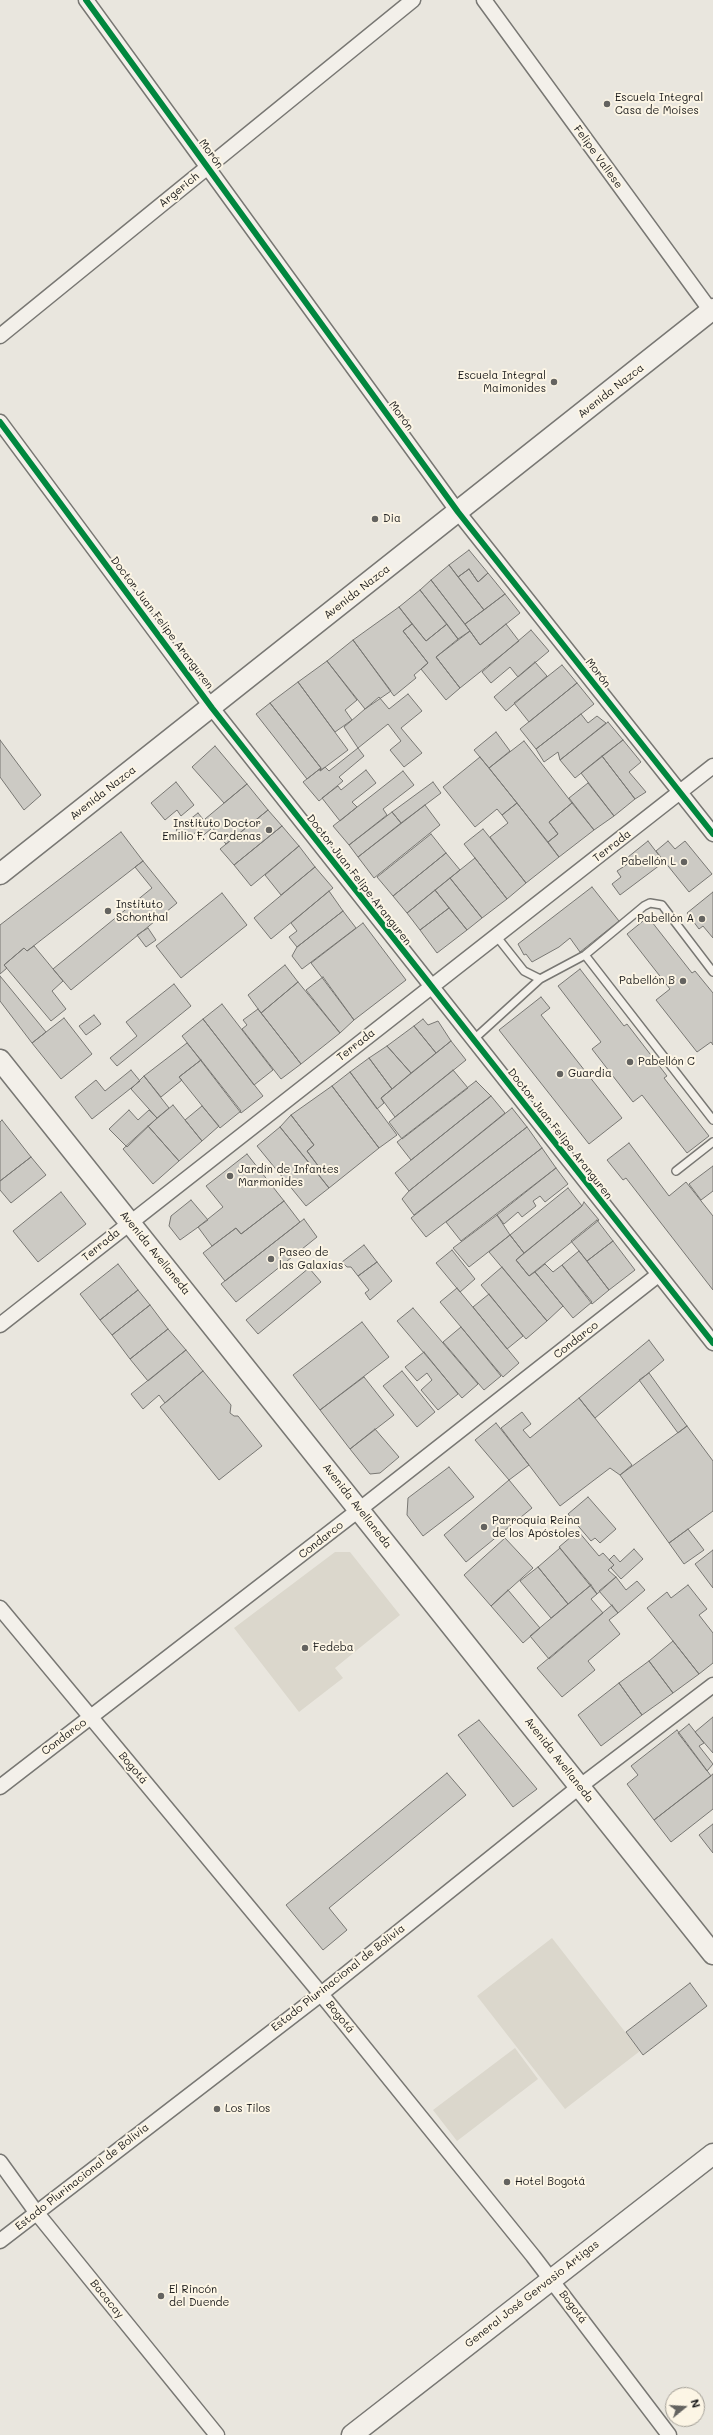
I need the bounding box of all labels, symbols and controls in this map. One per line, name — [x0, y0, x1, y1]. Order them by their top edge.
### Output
place label: Escuela Integral Casa de Moises — [615, 91, 703, 117]
marker: Escuela Integral Casa de Moises — [602, 99, 612, 109]
street label: Felipe Vallese — [571, 123, 625, 191]
street label: Morón — [196, 137, 226, 171]
street label: Argerich — [156, 170, 202, 210]
street label: Avenida Nazca — [575, 361, 647, 421]
place label: Escuela Integral Maimonides — [458, 369, 546, 395]
marker: Escuela Integral Maimonides — [549, 377, 559, 387]
street label: Morón — [386, 399, 416, 433]
place label: Dia — [383, 512, 401, 526]
marker: Dia — [370, 514, 380, 524]
street label: Doctor Juan Felipe Aranguren — [108, 554, 216, 692]
street label: Avenida Nazca — [321, 562, 393, 622]
street label: Morón — [583, 656, 613, 690]
street label: Avenida Nazca — [67, 763, 139, 823]
street label: Doctor Juan Felipe Aranguren — [304, 812, 414, 948]
place label: Instituto Doctor Emilio F. Cardenas — [162, 817, 261, 843]
marker: Instituto Doctor Emilio F. Cardenas — [264, 825, 274, 835]
street label: Terrada — [590, 827, 634, 865]
place label: Pabellón L — [621, 855, 676, 869]
marker: Pabellón L — [679, 857, 689, 867]
place label: Instituto Schonthal — [116, 898, 168, 924]
marker: Instituto Schonthal — [103, 906, 113, 916]
place label: Pabellón A — [637, 912, 694, 926]
marker: Pabellón A — [697, 914, 707, 924]
place label: Pabellón B — [619, 974, 675, 988]
marker: Pabellón B — [678, 976, 688, 986]
street label: Terrada — [334, 1026, 378, 1064]
place label: Pabellón C — [638, 1055, 695, 1069]
marker: Pabellón C — [625, 1057, 635, 1067]
street label: Doctor Juan Felipe Aranguren — [505, 1066, 615, 1202]
place label: Guardia — [568, 1067, 612, 1081]
marker: Guardia — [555, 1069, 565, 1079]
place label: Jardín de Infantes Marmonides — [238, 1163, 339, 1189]
marker: Jardín de Infantes Marmonides — [225, 1171, 235, 1181]
street label: Avenida Avellaneda — [117, 1208, 193, 1298]
street label: Terrada — [79, 1226, 123, 1264]
place label: Paseo de las Galaxias — [279, 1246, 343, 1272]
marker: Paseo de las Galaxias — [266, 1254, 276, 1264]
street label: Condarco — [551, 1319, 601, 1361]
street label: Avenida Avellaneda — [320, 1461, 394, 1551]
place label: Parroquia Reina de los Apóstoles — [492, 1514, 580, 1540]
street label: Condarco — [296, 1519, 346, 1561]
marker: Parroquia Reina de los Apóstoles — [479, 1522, 489, 1532]
place label: Fedeba — [313, 1641, 354, 1655]
marker: Fedeba — [300, 1643, 310, 1653]
street label: Avenida Avellaneda — [522, 1715, 596, 1805]
street label: Condarco — [39, 1716, 89, 1758]
street label: Bogotá — [116, 1749, 150, 1787]
street label: Estado Plurinacional de Bolivia — [268, 1922, 408, 2034]
street label: Bogotá — [323, 1998, 357, 2036]
place label: Los Tilos — [225, 2102, 270, 2116]
marker: Los Tilos — [212, 2104, 222, 2114]
street label: Estado Plurinacional de Bolivia — [12, 2121, 152, 2233]
place label: Hotel Bogotá — [515, 2175, 585, 2189]
marker: Hotel Bogotá — [502, 2177, 512, 2187]
street label: General José Gervasio Artigas — [462, 2238, 602, 2350]
street label: Bacacay — [87, 2277, 127, 2321]
place label: El Rincón del Duende — [169, 2283, 229, 2309]
street label: Bogotá — [556, 2288, 590, 2326]
marker: El Rincón del Duende — [156, 2291, 166, 2301]
north arrow — [665, 2387, 705, 2427]
text: N — [688, 2397, 704, 2410]

